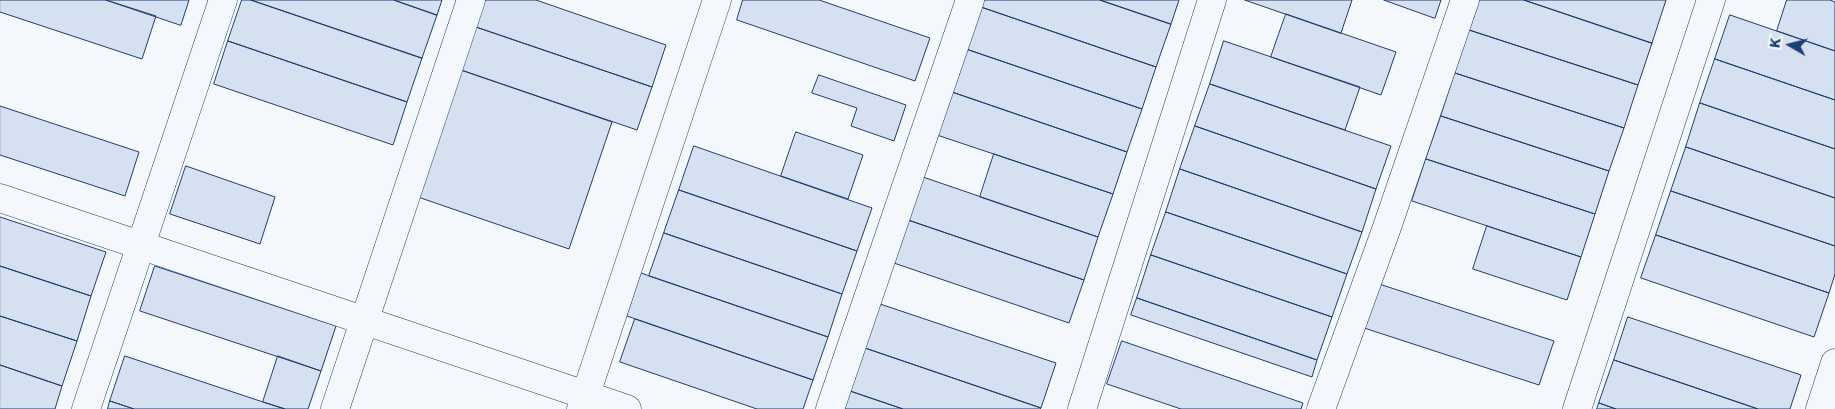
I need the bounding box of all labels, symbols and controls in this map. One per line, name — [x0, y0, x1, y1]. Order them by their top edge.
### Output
north arrow — [1765, 20, 1815, 70]
text: K — [1766, 37, 1784, 49]

